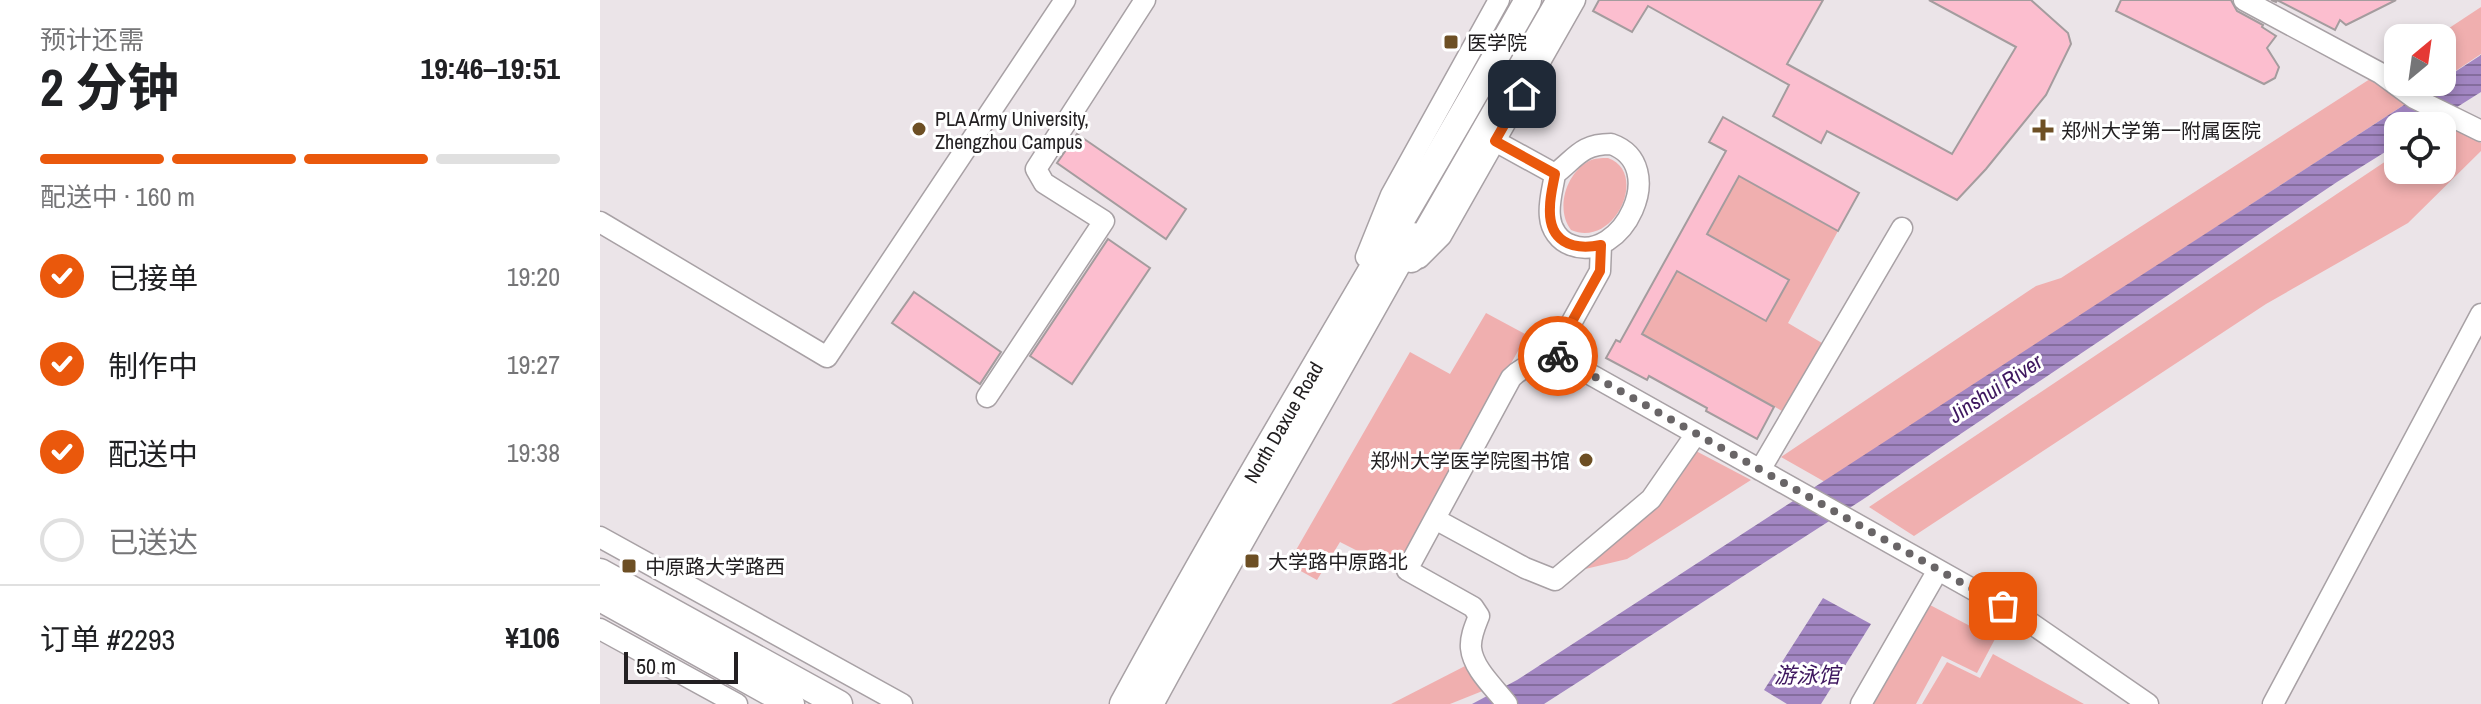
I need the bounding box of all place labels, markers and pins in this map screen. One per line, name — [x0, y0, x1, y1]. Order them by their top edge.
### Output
place label: 医学院 — [1467, 29, 1527, 56]
marker: 医学院 — [1442, 33, 1460, 51]
pin — [1488, 60, 1556, 128]
place label: PLA Army University, Zhengzhou Campus — [935, 105, 1089, 155]
place label: 郑州大学第一附属医院 — [2061, 117, 2261, 144]
marker: 郑州大学第一附属医院 — [2032, 119, 2054, 141]
marker: PLA Army University, Zhengzhou Campus — [910, 120, 928, 138]
place label: 郑州大学医学院图书馆 — [1370, 447, 1570, 474]
marker: 郑州大学医学院图书馆 — [1577, 451, 1595, 469]
place label: 大学路中原路北 — [1268, 548, 1408, 575]
marker: 大学路中原路北 — [1243, 552, 1261, 570]
place label: 中原路大学路西 — [645, 553, 785, 580]
marker: 中原路大学路西 — [620, 557, 638, 575]
pin — [1969, 572, 2037, 640]

